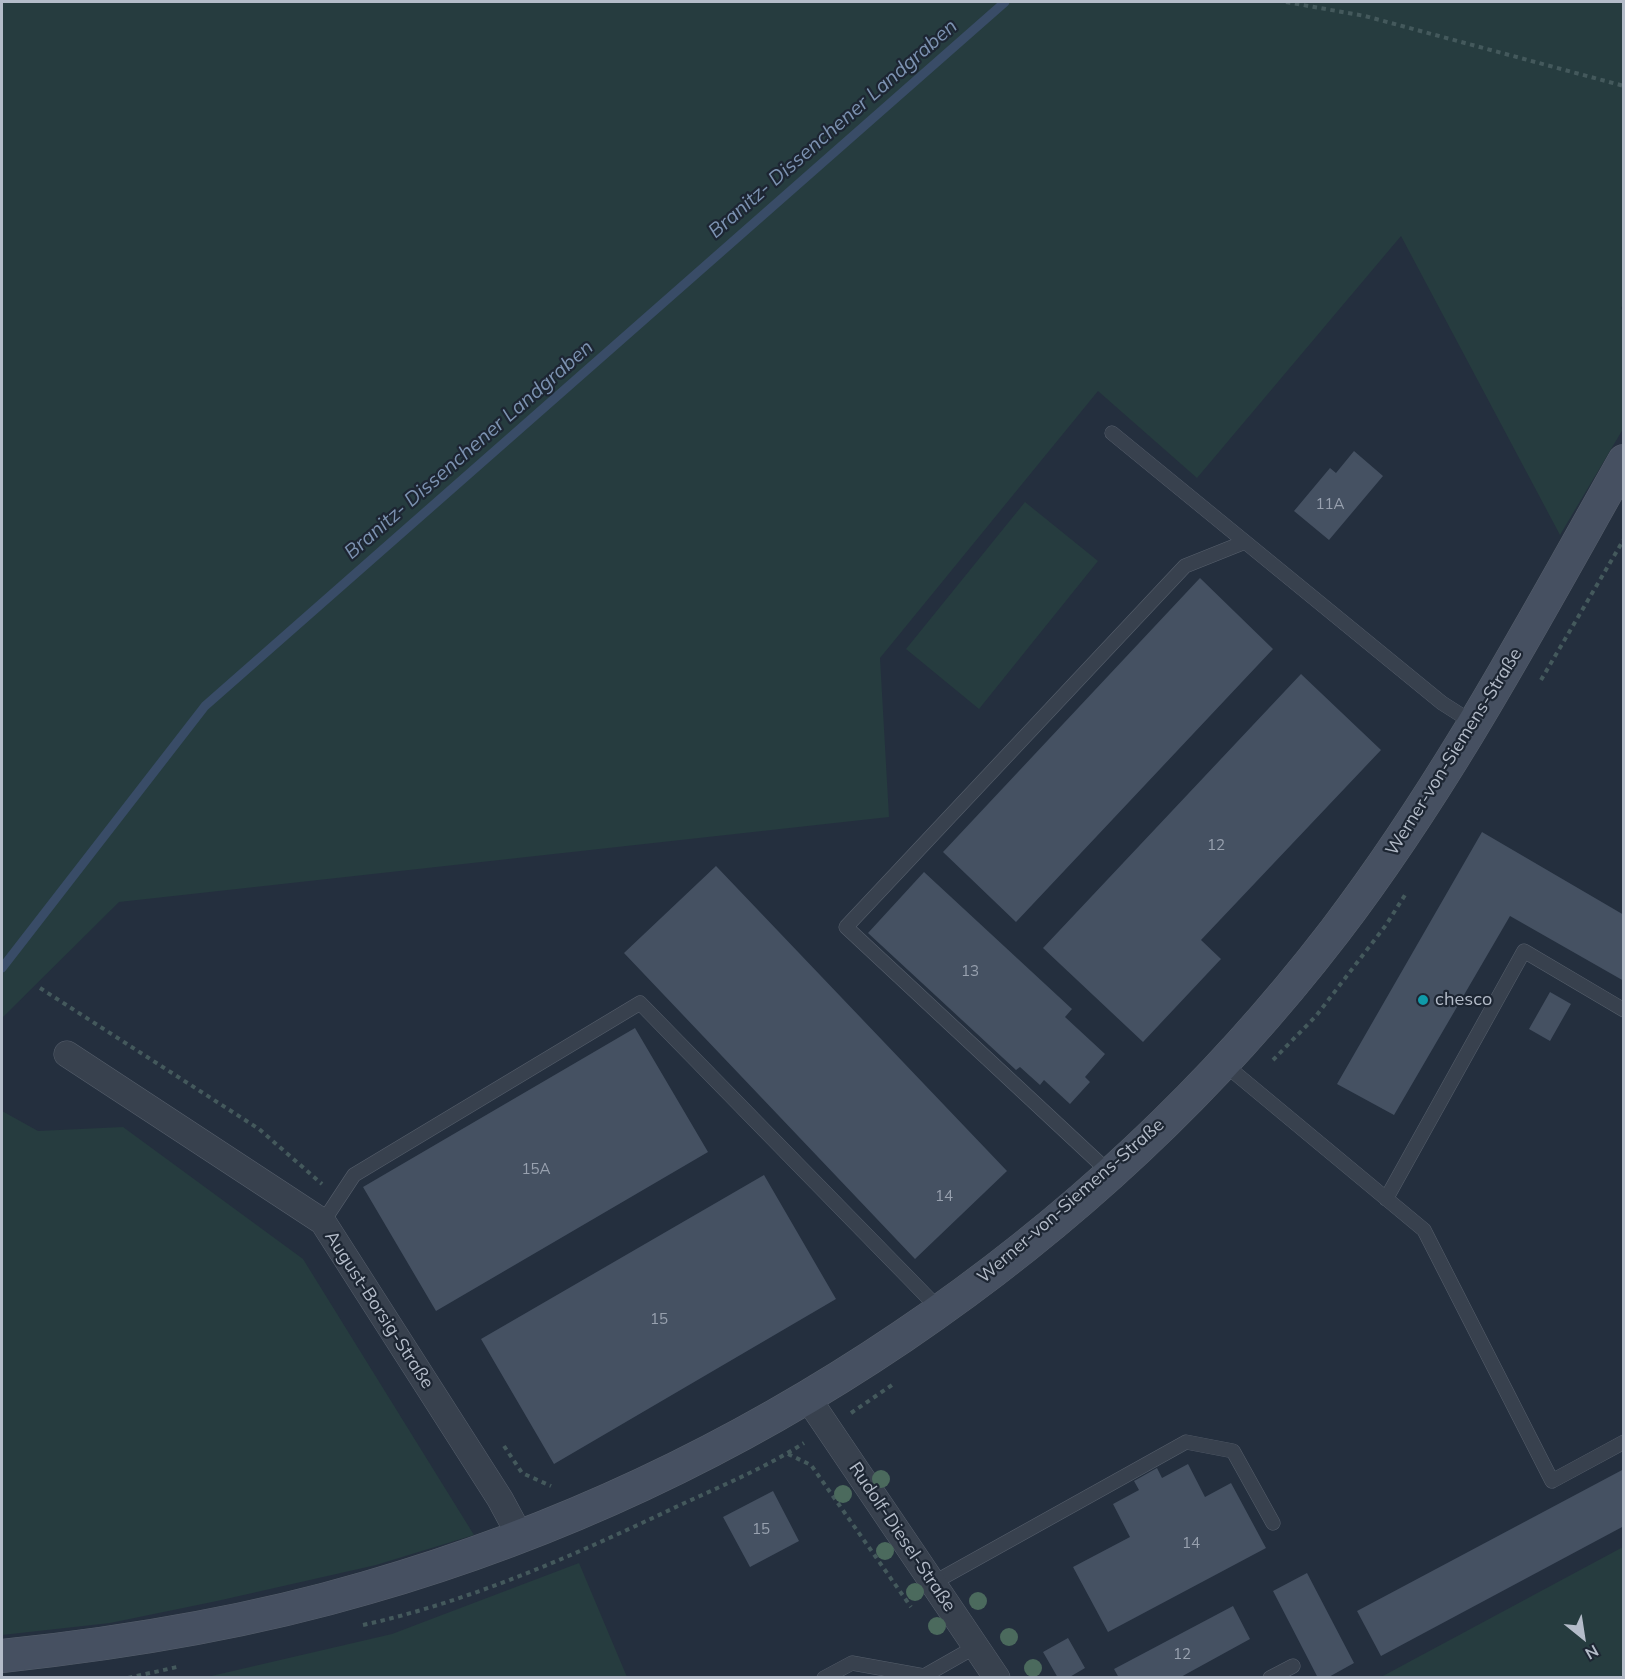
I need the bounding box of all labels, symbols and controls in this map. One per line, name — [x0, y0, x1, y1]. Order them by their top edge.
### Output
water label: Branitz- Dissenchener Landgraben — [704, 14, 962, 244]
water label: Branitz- Dissenchener Landgraben — [340, 335, 598, 565]
house number: 11A — [1315, 495, 1345, 513]
street label: Werner-von-Siemens-Straße — [1381, 644, 1527, 860]
house number: 12 — [1207, 836, 1225, 854]
house number: 13 — [961, 962, 979, 980]
place label: chesco — [1435, 989, 1492, 1011]
marker: chesco — [1416, 993, 1430, 1007]
street label: Werner-von-Siemens-Straße — [973, 1114, 1169, 1288]
house number: 15A — [521, 1160, 551, 1178]
house number: 14 — [935, 1187, 953, 1205]
street label: August-Borsig-Straße — [320, 1227, 438, 1393]
house number: 15 — [650, 1310, 668, 1328]
street label: Rudolf-Diesel-Straße — [844, 1458, 960, 1616]
house number: 15 — [752, 1520, 770, 1538]
house number: 14 — [1182, 1534, 1200, 1552]
north arrow — [1553, 1607, 1613, 1667]
text: N — [1582, 1641, 1602, 1664]
house number: 12 — [1173, 1645, 1191, 1663]

